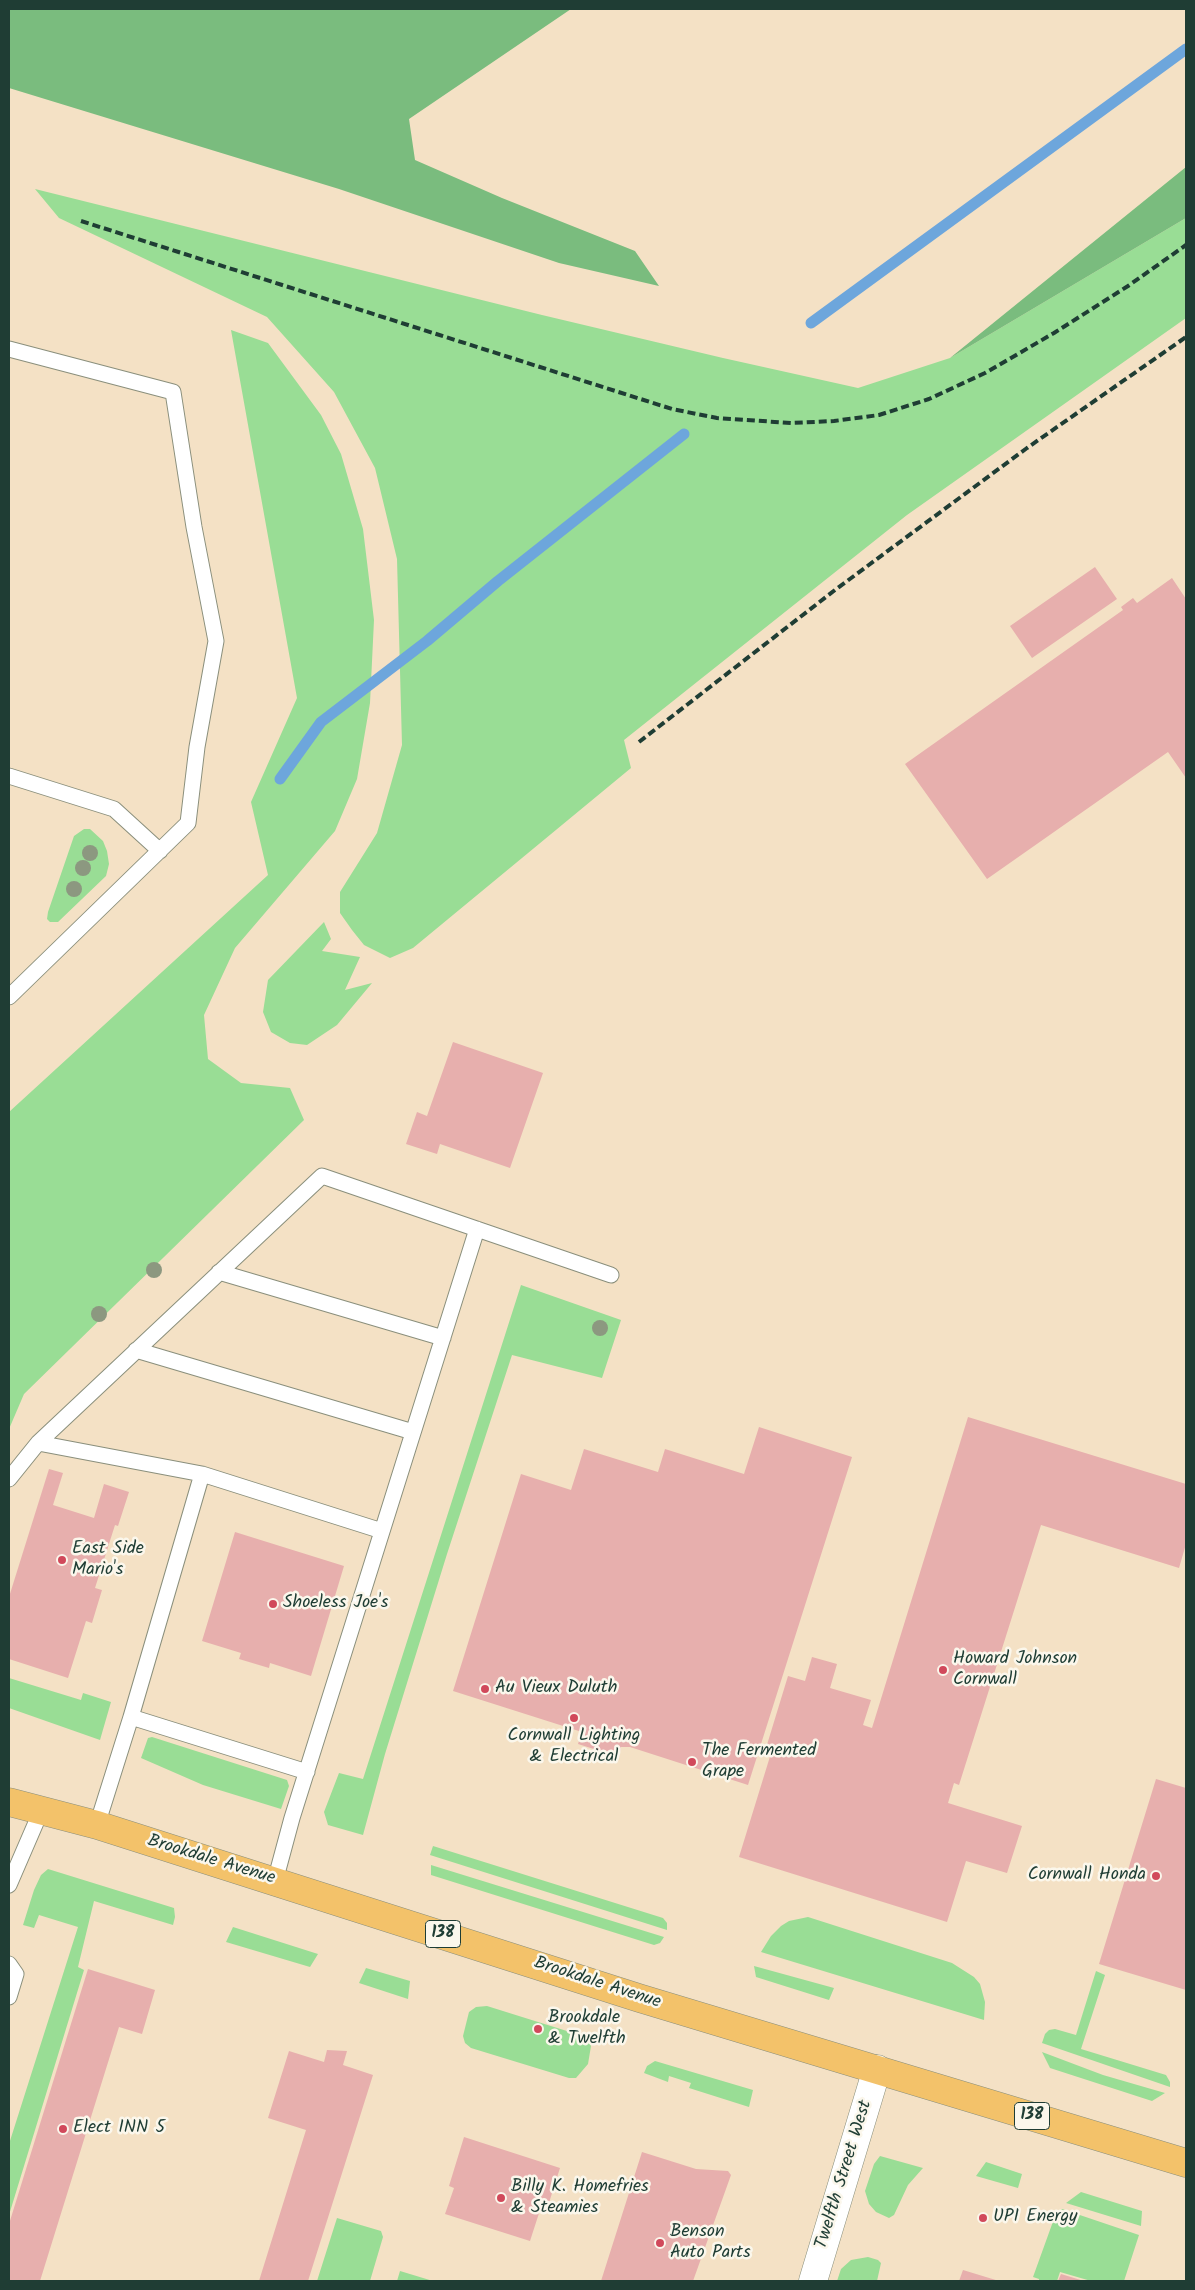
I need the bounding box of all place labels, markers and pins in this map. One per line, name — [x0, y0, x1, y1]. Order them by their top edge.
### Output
place label: East Side Mario's — [72, 1539, 144, 1582]
marker: East Side Mario's — [56, 1554, 68, 1566]
place label: Shoeless Joe's — [283, 1593, 388, 1615]
marker: Shoeless Joe's — [267, 1598, 279, 1610]
place label: Howard Johnson Cornwall — [953, 1649, 1077, 1692]
marker: Howard Johnson Cornwall — [937, 1664, 949, 1676]
place label: Au Vieux Duluth — [495, 1678, 617, 1700]
marker: Au Vieux Duluth — [479, 1683, 491, 1695]
marker: Cornwall Lighting & Electrical — [568, 1712, 580, 1724]
place label: Cornwall Lighting & Electrical — [508, 1726, 640, 1768]
place label: The Fermented Grape — [702, 1741, 816, 1784]
marker: The Fermented Grape — [686, 1756, 698, 1768]
place label: Cornwall Honda — [1028, 1865, 1146, 1887]
marker: Cornwall Honda — [1150, 1870, 1162, 1882]
place label: Brookdale & Twelfth — [548, 2008, 626, 2050]
marker: Brookdale & Twelfth — [532, 2023, 544, 2035]
place label: Elect INN 5 — [73, 2118, 165, 2140]
marker: Elect INN 5 — [57, 2123, 69, 2135]
place label: Billy K. Homefries & Steamies — [511, 2177, 649, 2220]
marker: Billy K. Homefries & Steamies — [495, 2192, 507, 2204]
place label: UPI Energy — [993, 2207, 1078, 2229]
marker: UPI Energy — [977, 2212, 989, 2224]
place label: Benson Auto Parts — [670, 2222, 751, 2264]
marker: Benson Auto Parts — [654, 2237, 666, 2249]

